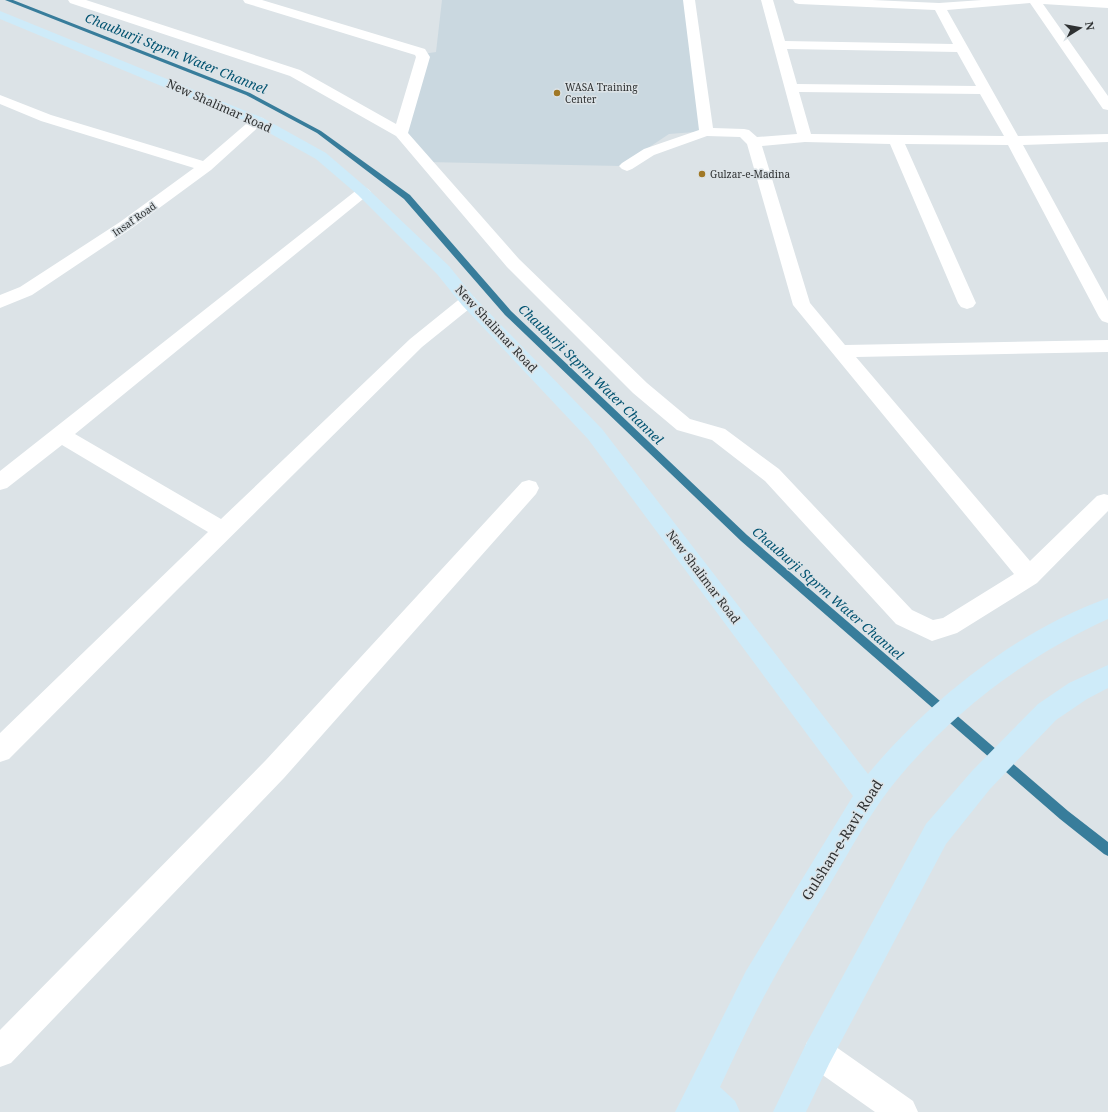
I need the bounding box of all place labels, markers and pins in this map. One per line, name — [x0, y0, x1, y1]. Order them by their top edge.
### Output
place label: WASA Training Center — [565, 80, 638, 106]
marker: WASA Training Center — [552, 88, 562, 98]
place label: Gulzar-e-Madina — [710, 167, 790, 181]
marker: Gulzar-e-Madina — [697, 169, 707, 179]

